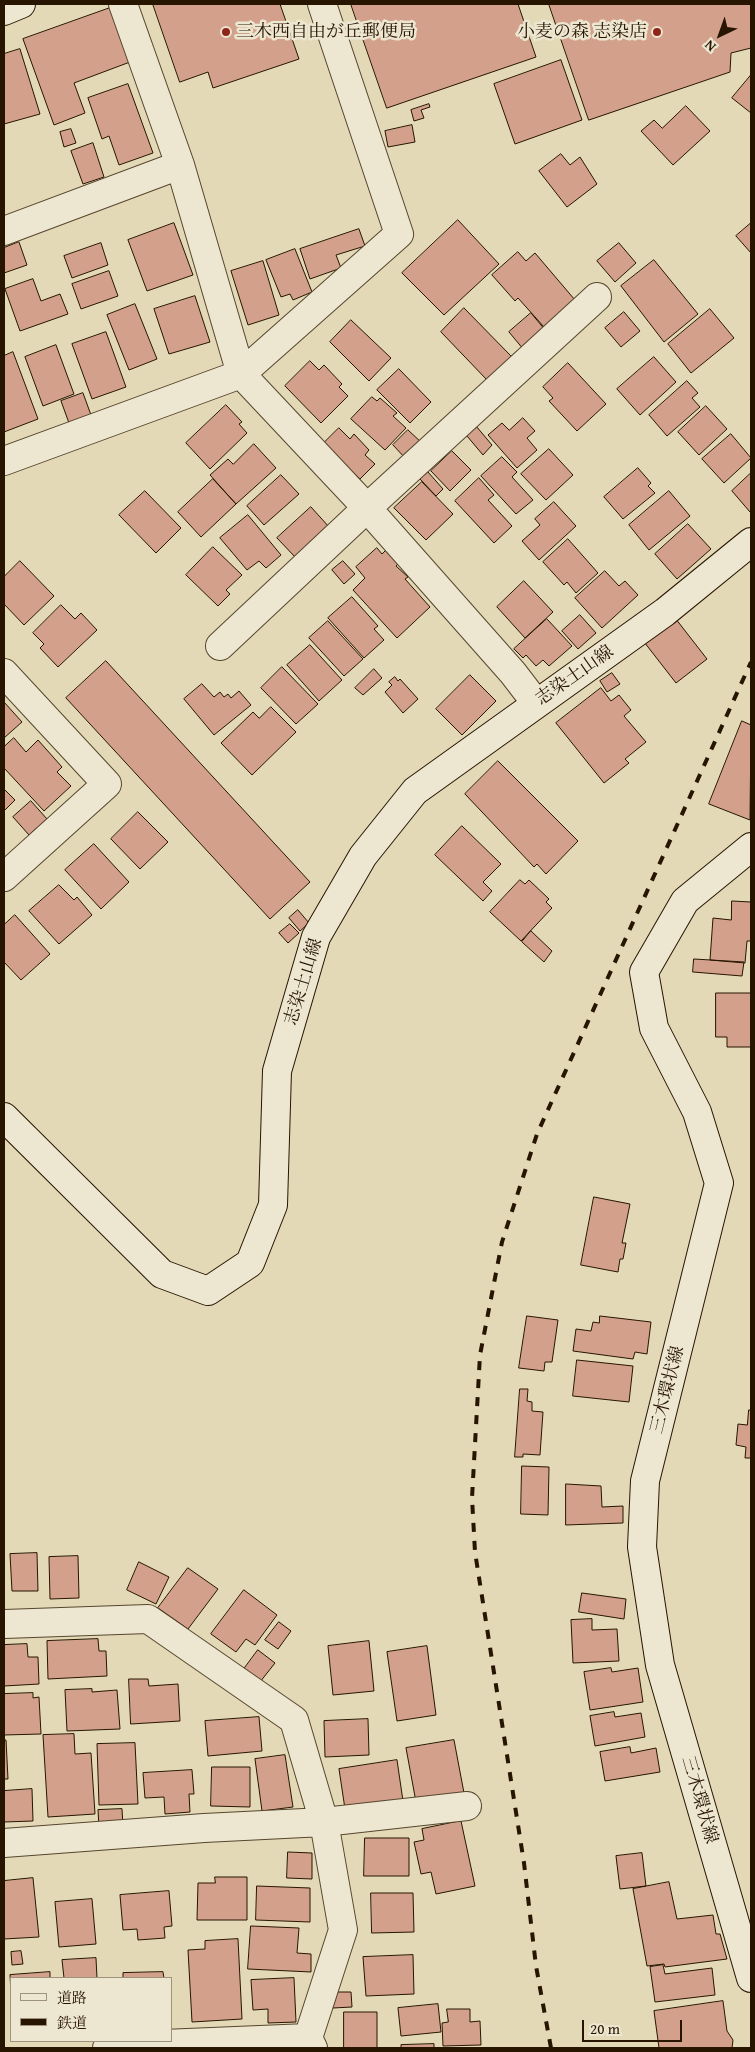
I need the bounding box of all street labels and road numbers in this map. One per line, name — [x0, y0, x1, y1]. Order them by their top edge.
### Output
street label: 志染土山線 — [532, 641, 618, 711]
street label: 志染土山線 — [281, 936, 327, 1028]
street label: 三木環状線 — [647, 1344, 689, 1436]
street label: 三木環状線 — [676, 1754, 722, 1846]

